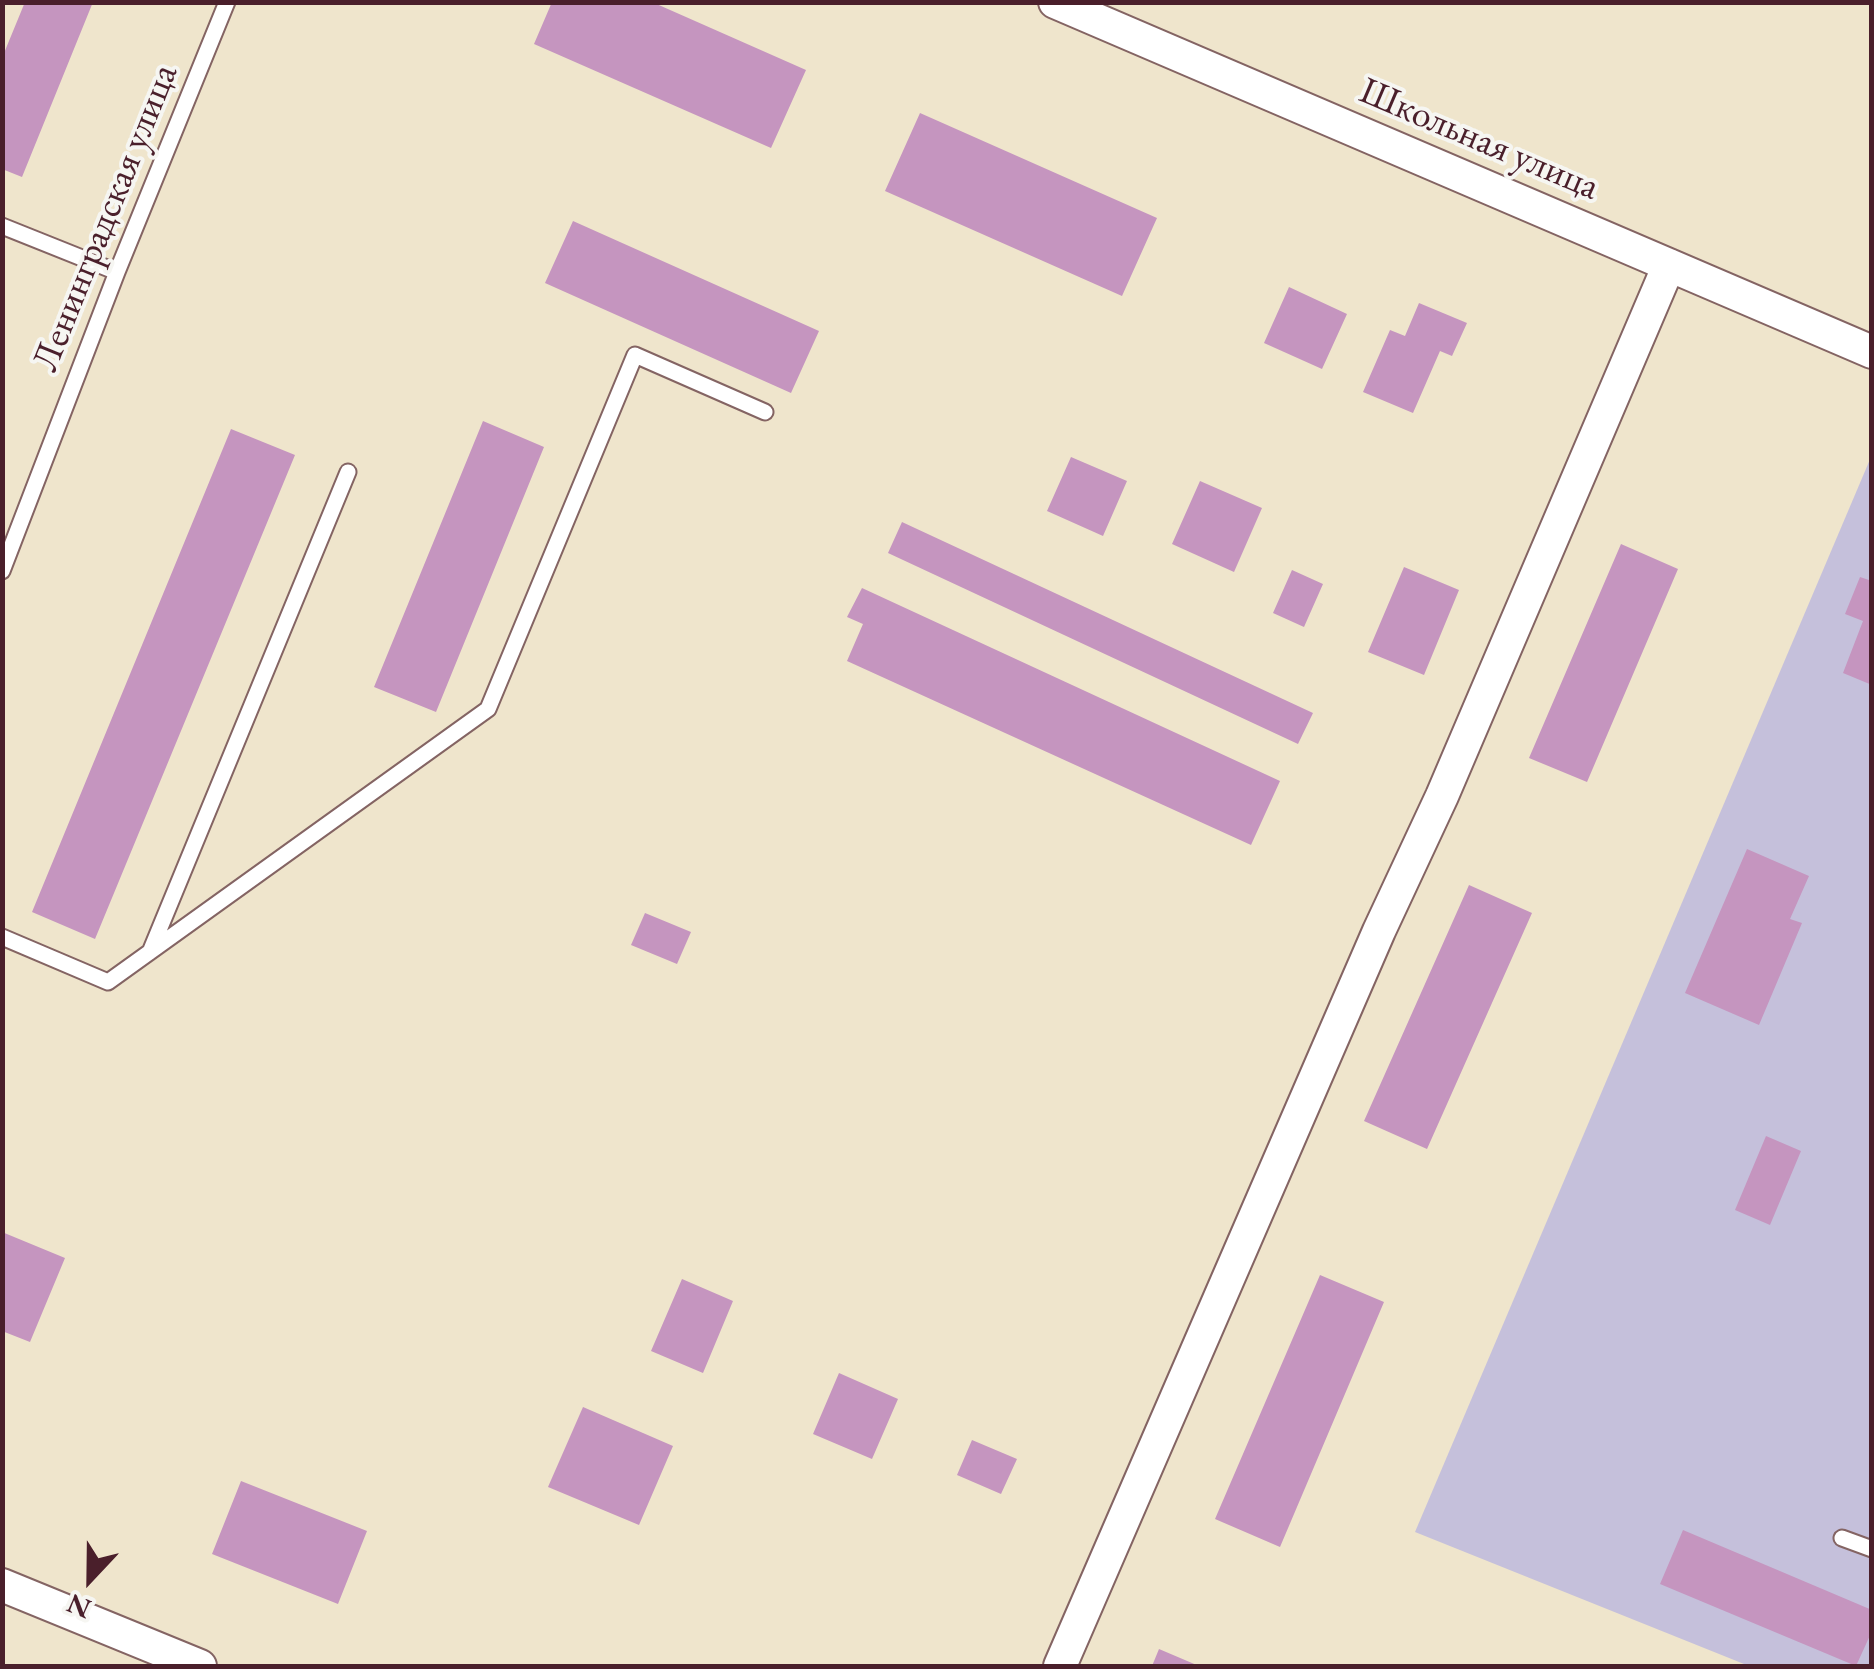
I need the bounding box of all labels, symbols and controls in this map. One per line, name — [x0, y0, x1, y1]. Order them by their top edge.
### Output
street label: Ленинградская улица — [24, 58, 188, 378]
street label: Школьная улица — [1352, 69, 1606, 211]
north arrow — [40, 1529, 140, 1629]
text: N — [62, 1586, 96, 1628]

